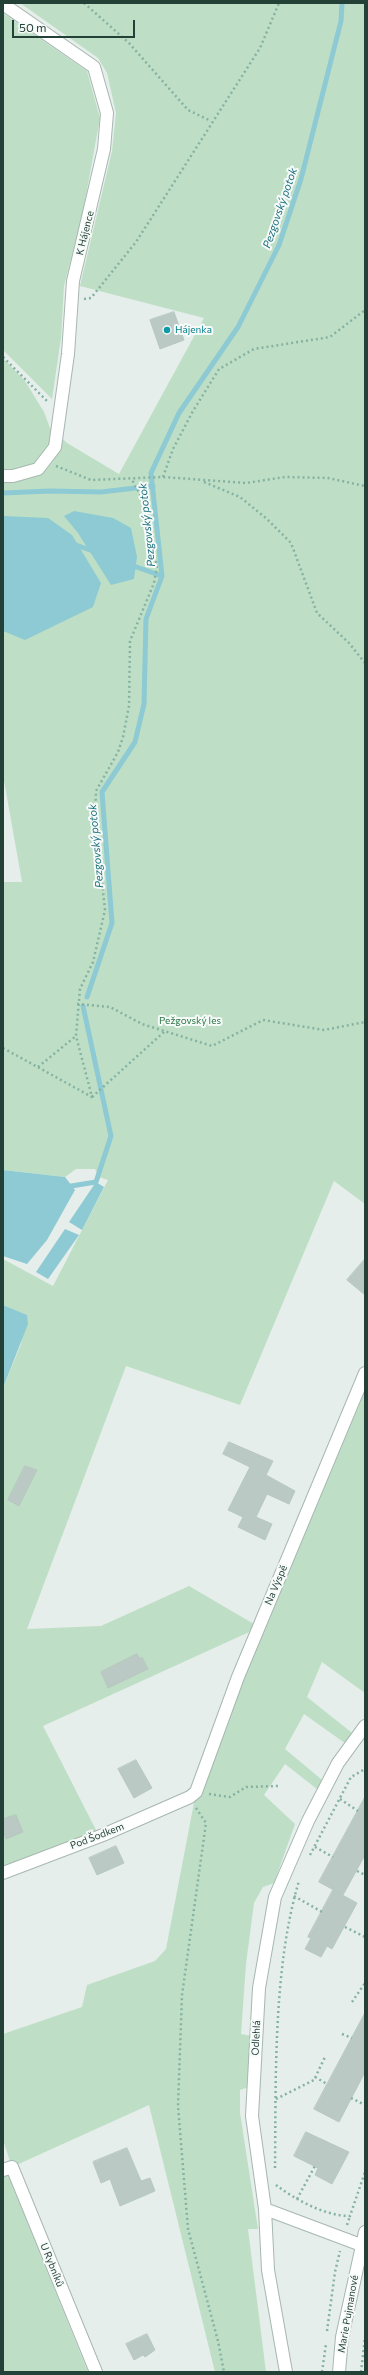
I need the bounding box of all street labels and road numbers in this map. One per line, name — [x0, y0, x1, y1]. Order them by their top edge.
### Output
street label: K Hájence — [74, 210, 96, 256]
street label: Na Výspě — [262, 1563, 290, 1607]
street label: Pod Šodkem — [68, 1820, 126, 1852]
street label: Odlehlá — [249, 2020, 263, 2056]
street label: U Rybníků — [38, 2241, 66, 2289]
street label: Marie Pujmanové — [335, 2274, 361, 2354]

